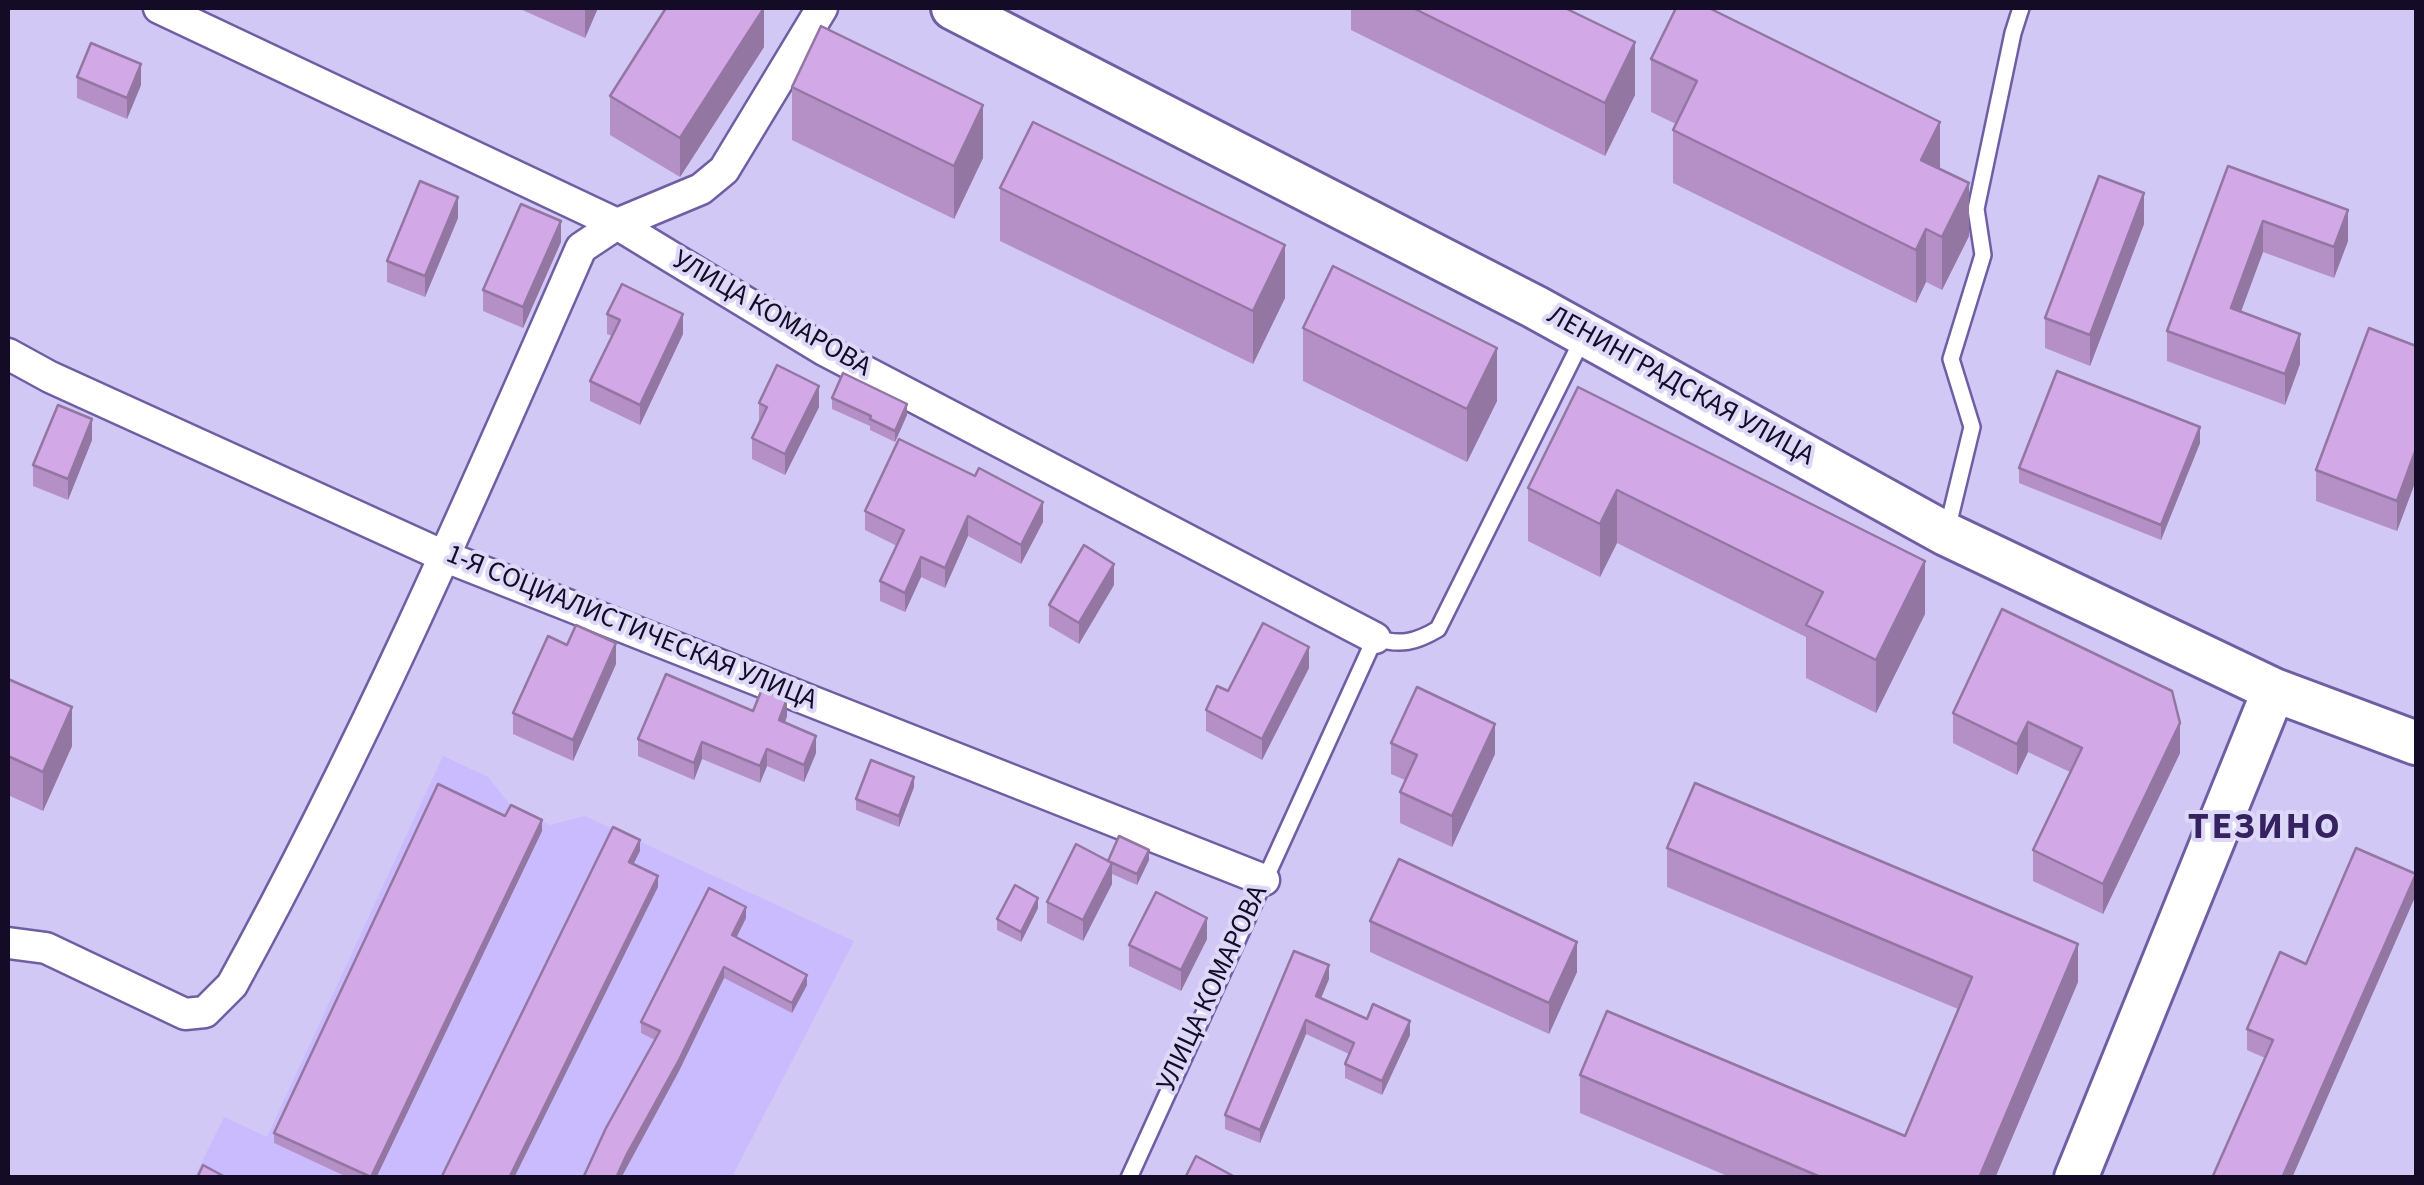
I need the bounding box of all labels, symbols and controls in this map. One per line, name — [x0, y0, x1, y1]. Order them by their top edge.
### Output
street label: УЛИЦА КОМАРОВА — [666, 245, 876, 385]
street label: ЛЕНИНГРАДСКАЯ УЛИЦА — [1541, 300, 1819, 474]
street label: 1-Я СОЦИАЛИСТИЧЕСКАЯ УЛИЦА — [441, 539, 821, 719]
district label: ТЕЗИНО — [2188, 807, 2342, 853]
street label: УЛИЦА КОМАРОВА — [1151, 881, 1277, 1097]

